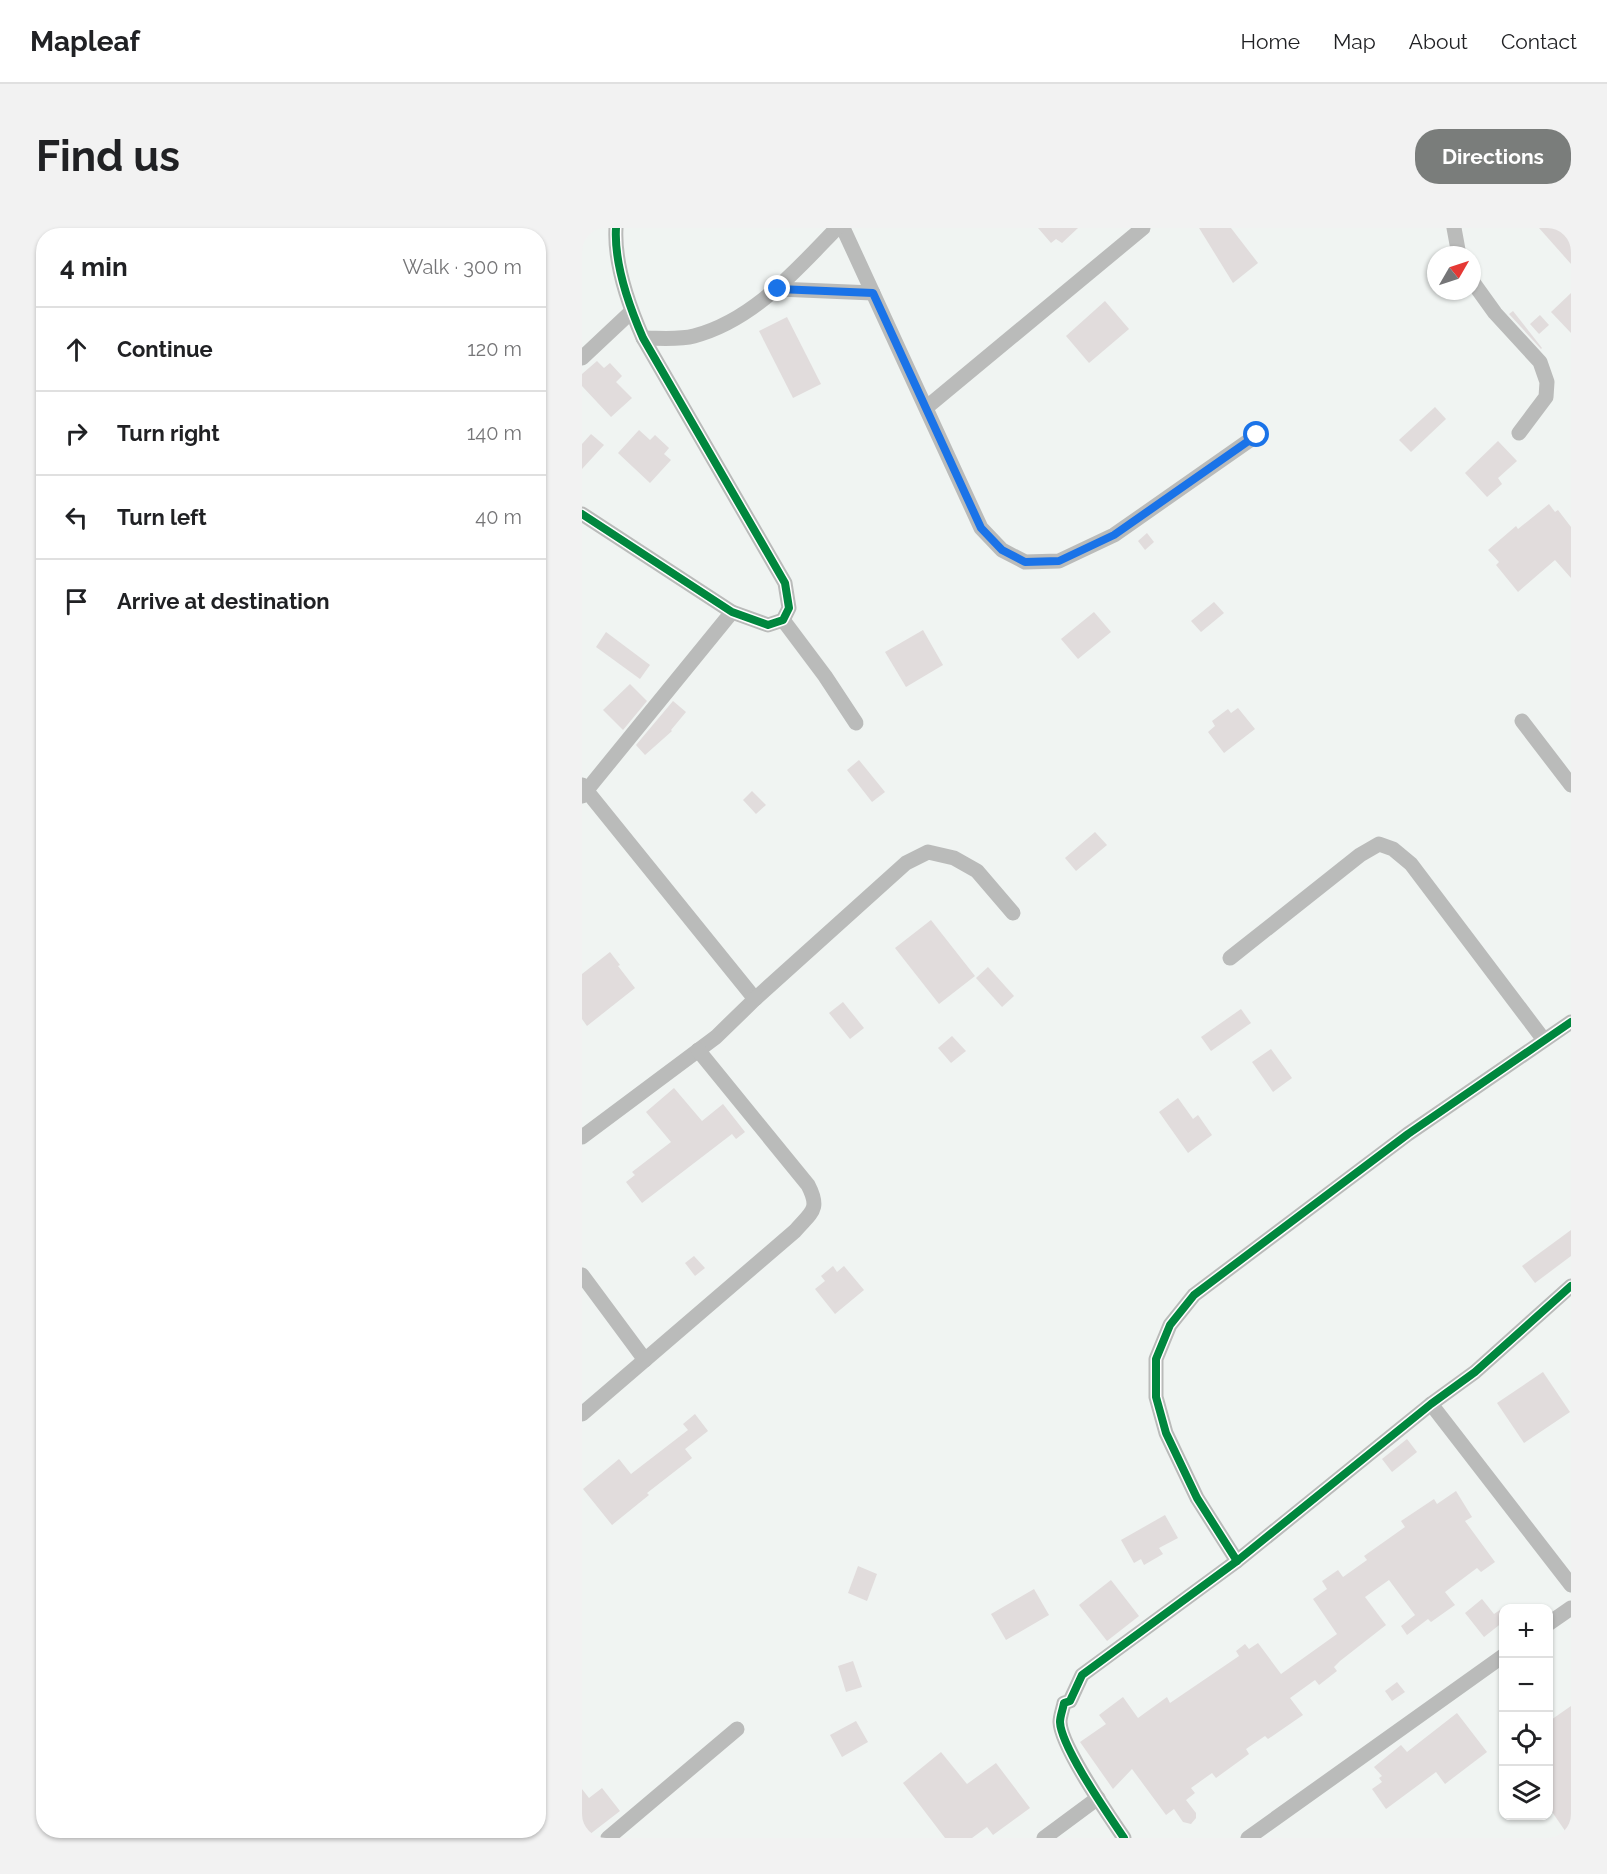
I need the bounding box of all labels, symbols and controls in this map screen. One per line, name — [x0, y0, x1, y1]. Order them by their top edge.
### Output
text: Mapleaf — [30, 25, 140, 58]
text: Home — [1241, 29, 1300, 54]
text: Map — [1333, 29, 1376, 54]
text: About — [1409, 29, 1468, 54]
text: Contact — [1501, 29, 1577, 54]
button: Directions — [1415, 129, 1571, 184]
text: Find us — [36, 132, 180, 181]
north arrow — [1427, 246, 1481, 300]
text: 4 min — [60, 252, 128, 282]
text: Walk · 300 m — [403, 255, 522, 279]
route end — [764, 275, 790, 301]
icon: ahead — [60, 333, 93, 366]
text: Continue — [117, 336, 213, 362]
text: 120 m — [467, 337, 522, 361]
icon: right — [60, 417, 93, 450]
text: Turn right — [117, 420, 220, 446]
text: 140 m — [467, 421, 522, 445]
route start — [1243, 421, 1269, 447]
icon: left — [60, 501, 93, 534]
text: Turn left — [117, 504, 207, 530]
text: 40 m — [475, 505, 522, 529]
icon: arrive — [60, 585, 93, 618]
text: Arrive at destination — [117, 588, 330, 614]
map controls — [1499, 1604, 1553, 1820]
button: + — [1499, 1604, 1553, 1658]
button: − — [1499, 1658, 1553, 1712]
button: locate — [1499, 1712, 1553, 1766]
button: layers — [1499, 1766, 1553, 1820]

